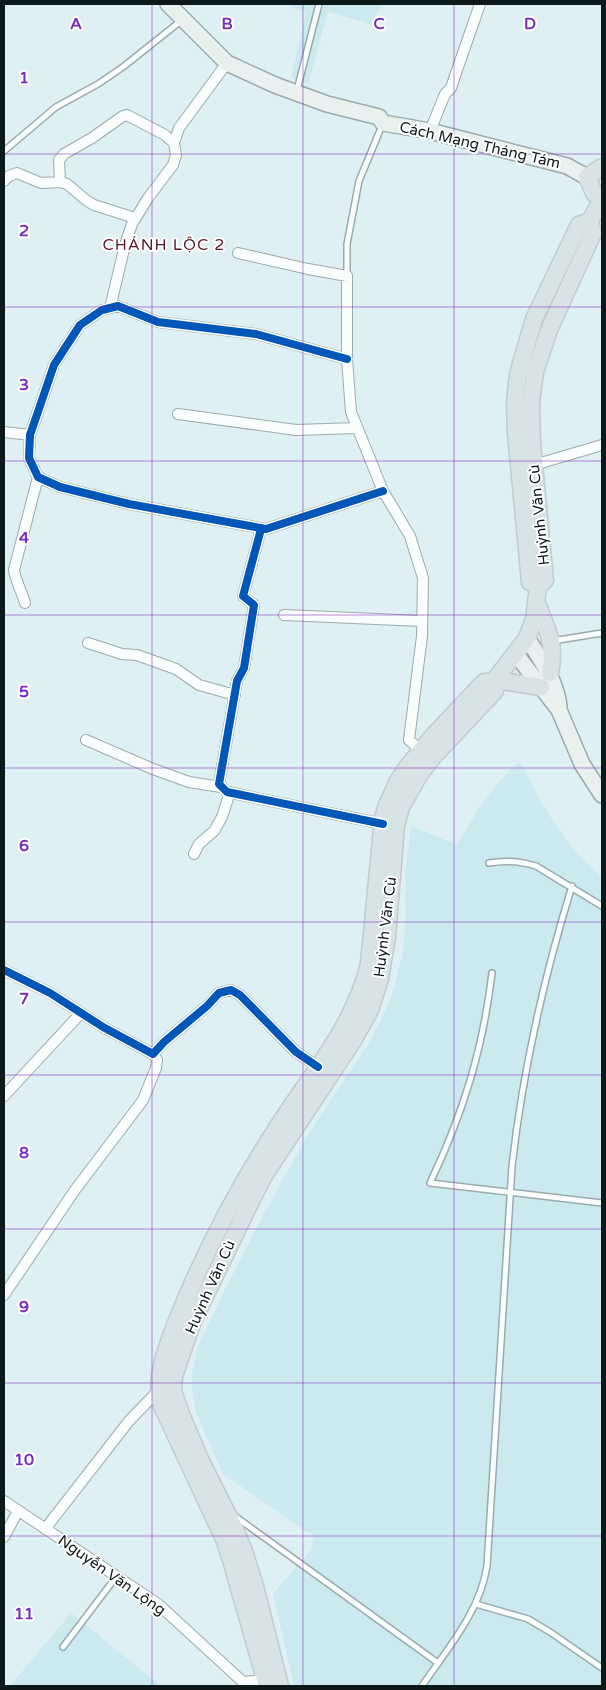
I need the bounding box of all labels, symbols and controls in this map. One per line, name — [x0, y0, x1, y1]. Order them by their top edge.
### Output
text: A — [70, 14, 82, 34]
text: B — [221, 14, 233, 34]
text: C — [373, 14, 385, 34]
text: D — [524, 14, 536, 34]
text: 1 — [19, 68, 29, 88]
street label: Cách Mạng Tháng Tám — [398, 118, 562, 172]
text: 2 — [19, 221, 29, 241]
district label: CHÁNH LỘC 2 — [103, 235, 225, 255]
text: 3 — [19, 375, 29, 395]
street label: Huỳnh Văn Cù — [525, 464, 553, 566]
text: 4 — [19, 528, 29, 548]
text: 5 — [19, 682, 29, 702]
text: 6 — [19, 836, 29, 856]
street label: Huỳnh Văn Cù — [370, 876, 400, 978]
text: 7 — [19, 989, 29, 1009]
text: 8 — [19, 1143, 29, 1163]
street label: Huỳnh Văn Cù — [181, 1237, 239, 1337]
text: 9 — [19, 1297, 29, 1317]
text: 10 — [14, 1450, 34, 1470]
street label: Nguyễn Văn Lộng — [55, 1531, 169, 1619]
text: 11 — [14, 1604, 34, 1624]

